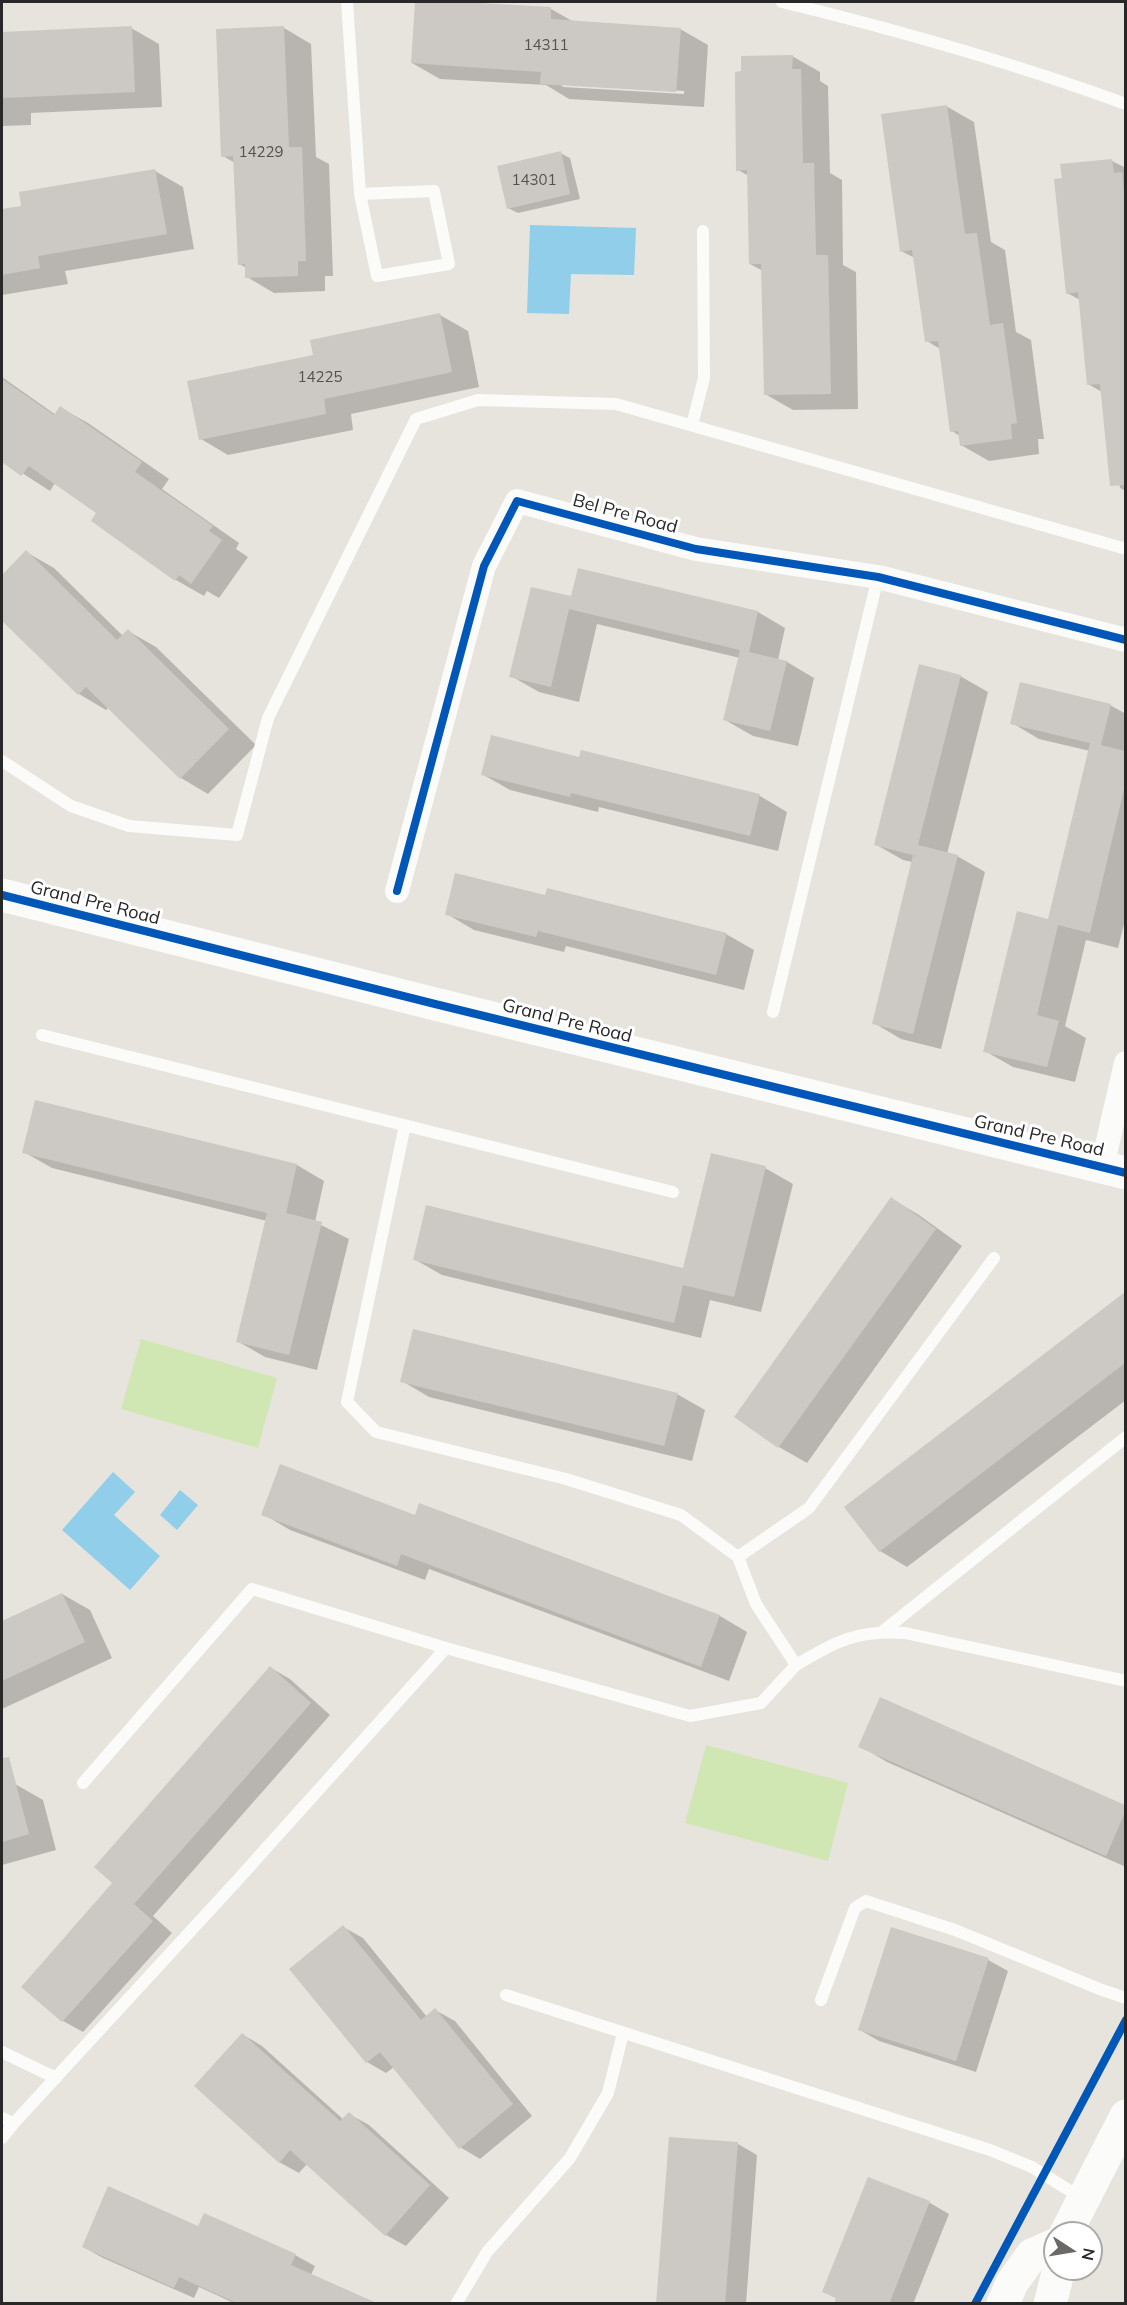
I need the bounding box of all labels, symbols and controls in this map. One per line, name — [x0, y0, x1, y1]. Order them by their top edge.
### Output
house number: 14311 — [524, 36, 568, 54]
house number: 14229 — [239, 143, 283, 161]
house number: 14301 — [512, 171, 556, 189]
house number: 14225 — [298, 368, 342, 386]
street label: Bel Pre Road — [570, 490, 680, 538]
street label: Grand Pre Road — [28, 876, 162, 930]
street label: Grand Pre Road — [500, 994, 634, 1048]
street label: Grand Pre Road — [972, 1111, 1106, 1161]
north arrow — [1043, 2221, 1103, 2281]
text: N — [1078, 2246, 1100, 2262]

